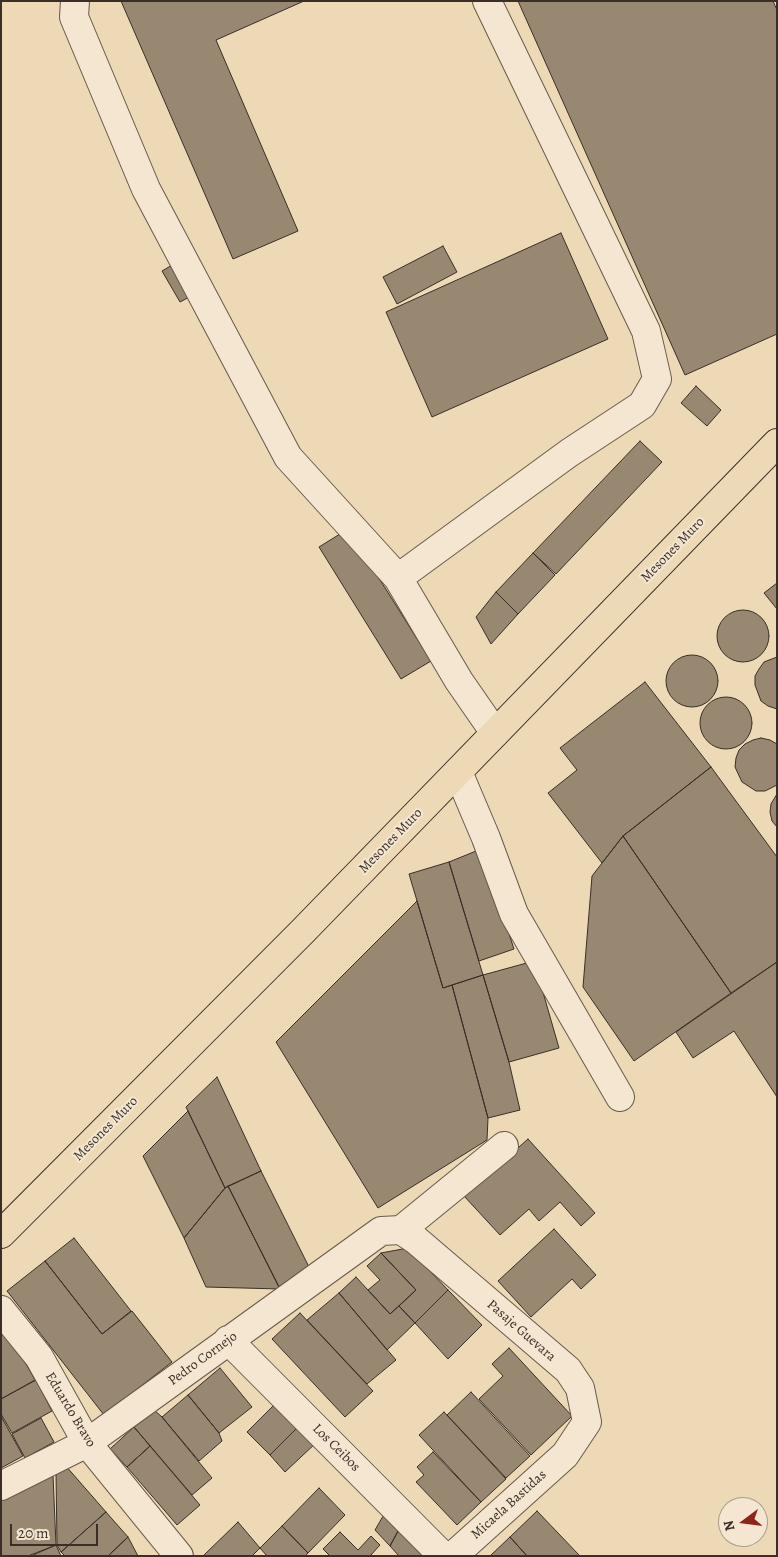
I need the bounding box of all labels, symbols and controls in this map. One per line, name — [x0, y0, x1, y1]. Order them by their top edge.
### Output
street label: Mesones Muro — [638, 514, 708, 586]
street label: Mesones Muro — [356, 805, 426, 877]
street label: Mesones Muro — [70, 1093, 142, 1165]
street label: Pasaje Guevara — [483, 1297, 559, 1365]
street label: Pedro Cornejo — [165, 1328, 241, 1390]
street label: Eduardo Bravo — [41, 1369, 99, 1451]
street label: Los Ceibos — [309, 1421, 363, 1475]
street label: Micaela Bastidas — [468, 1467, 550, 1543]
north arrow — [718, 1497, 768, 1547]
scale bar — [12, 1514, 100, 1546]
text: N — [718, 1518, 739, 1533]
text: 20 m — [18, 1523, 49, 1543]

